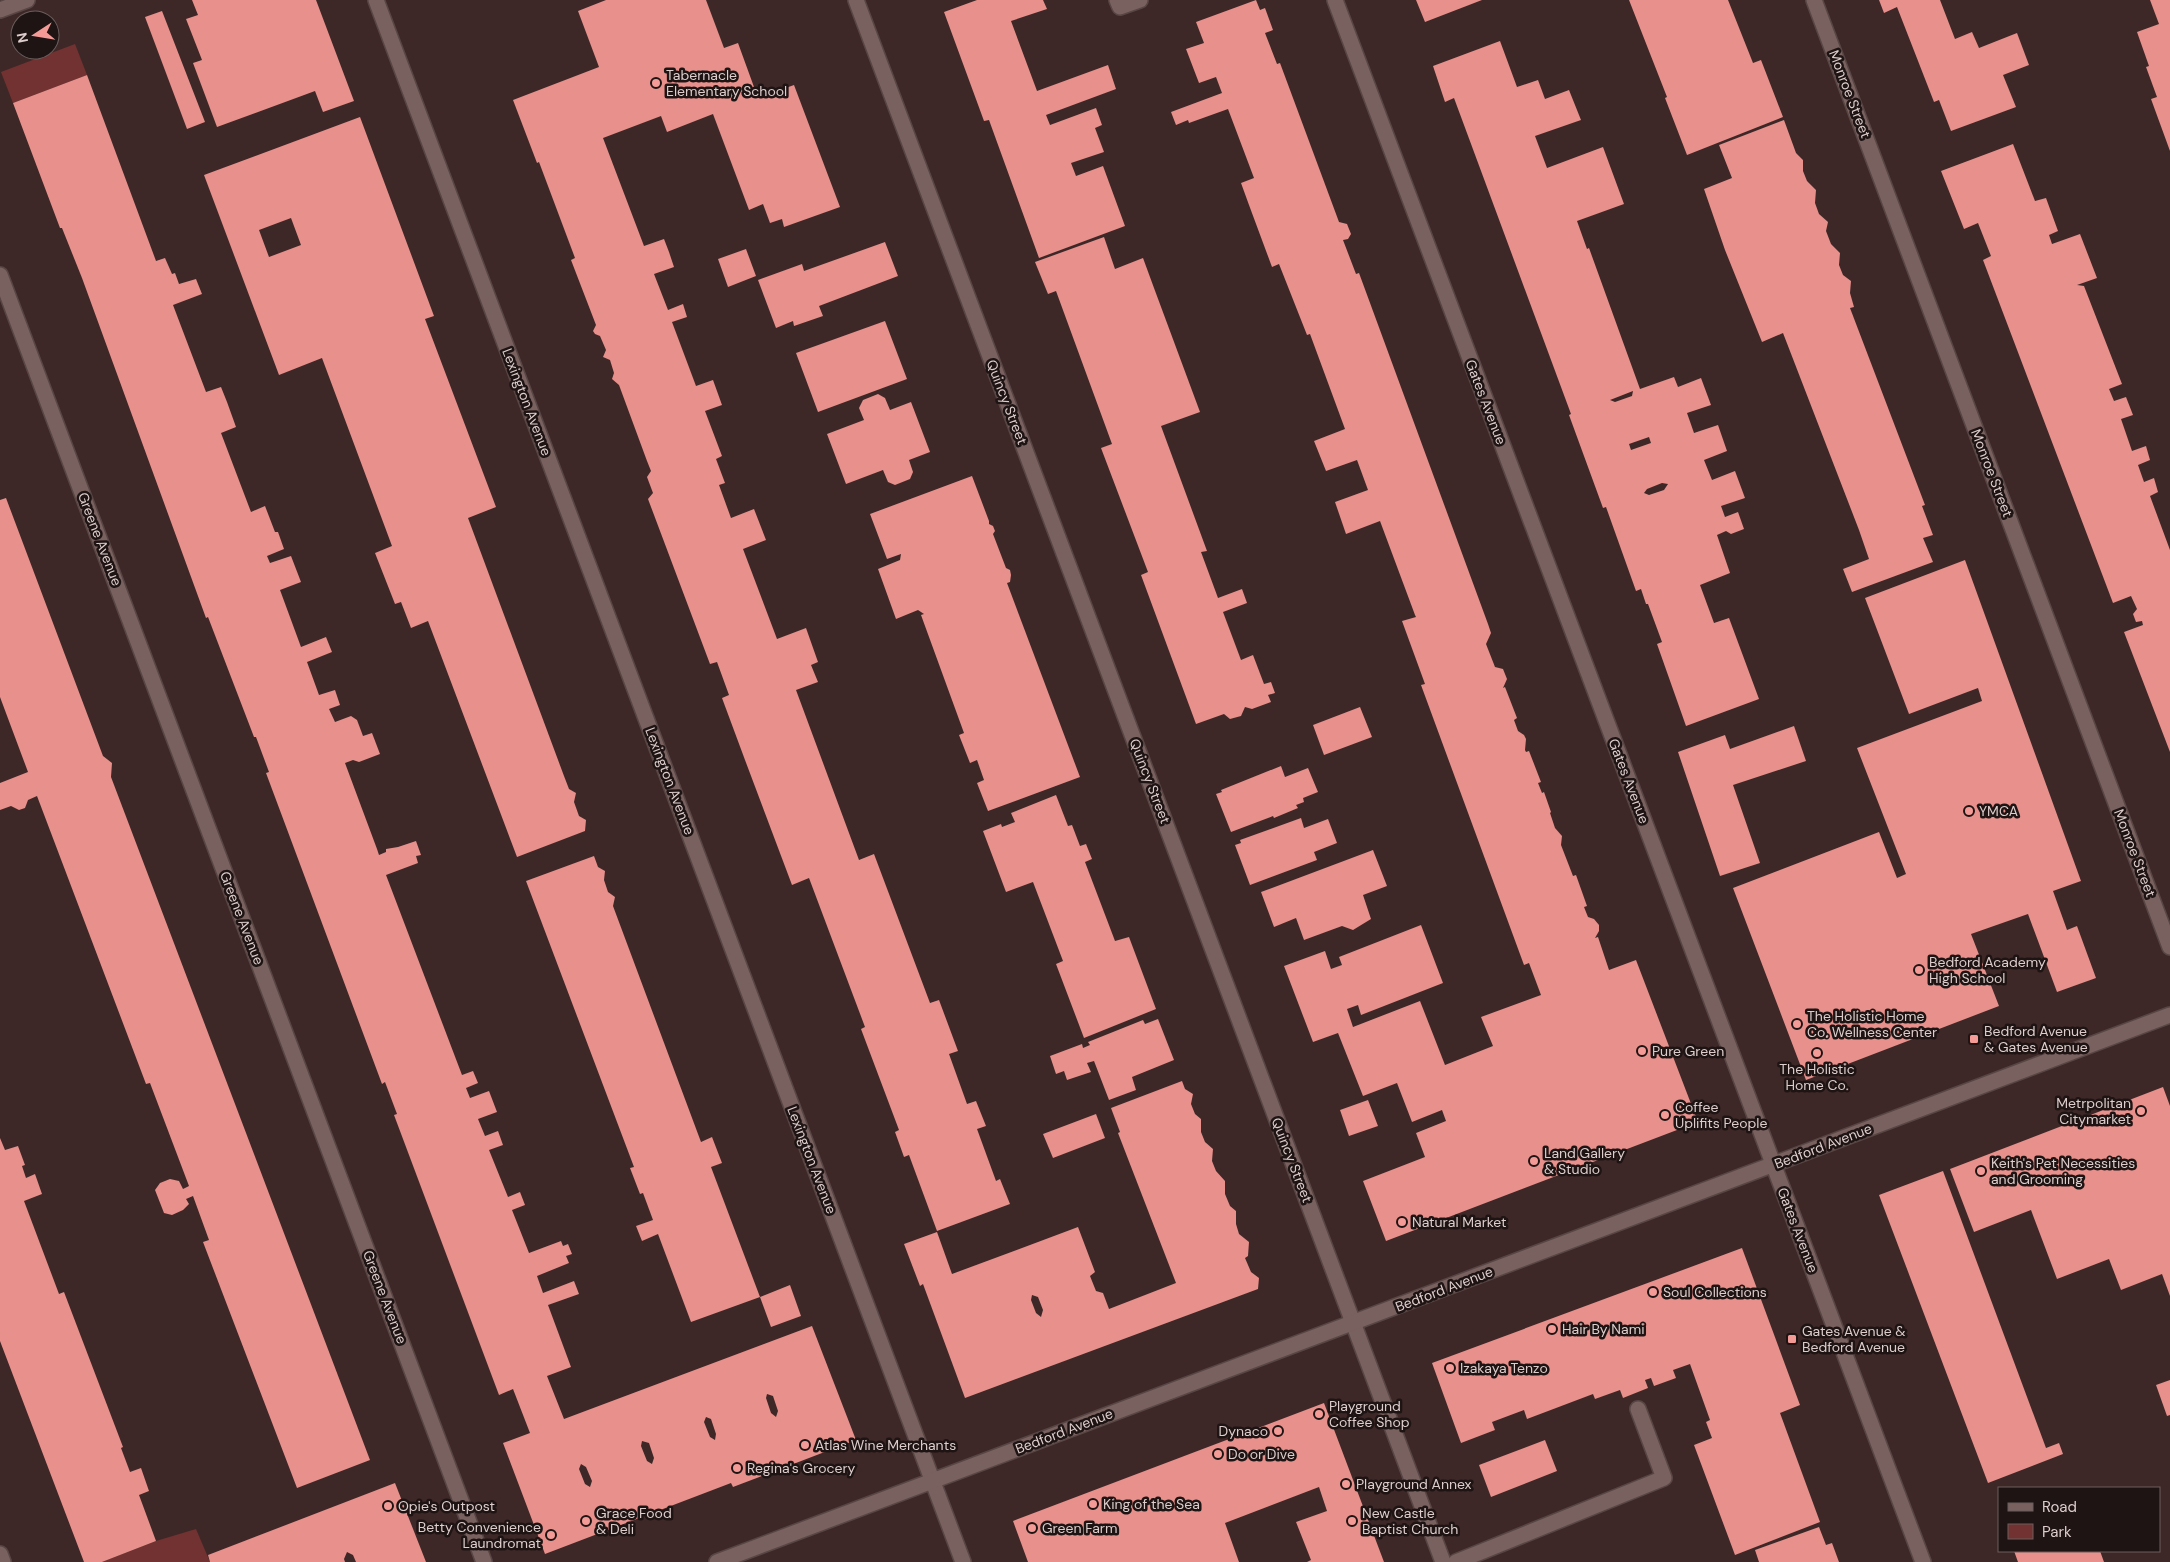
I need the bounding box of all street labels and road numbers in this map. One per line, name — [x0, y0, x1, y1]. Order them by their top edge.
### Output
street label: Monroe Street — [1825, 48, 1875, 140]
street label: Lexington Avenue — [498, 346, 556, 458]
street label: Quincy Street — [983, 357, 1031, 447]
street label: Gates Avenue — [1462, 357, 1510, 447]
street label: Monroe Street — [1967, 427, 2017, 519]
street label: Greene Avenue — [74, 490, 126, 588]
street label: Lexington Avenue — [641, 725, 699, 837]
street label: Quincy Street — [1126, 736, 1174, 826]
street label: Gates Avenue — [1605, 736, 1653, 826]
street label: Monroe Street — [2110, 807, 2160, 899]
street label: Greene Avenue — [216, 869, 268, 967]
street label: Lexington Avenue — [783, 1104, 841, 1216]
street label: Quincy Street — [1268, 1115, 1316, 1205]
street label: Bedford Avenue — [1772, 1119, 1874, 1173]
street label: Gates Avenue — [1774, 1185, 1822, 1275]
street label: Greene Avenue — [359, 1248, 411, 1346]
street label: Bedford Avenue — [1393, 1262, 1495, 1316]
street label: Bedford Avenue — [1013, 1404, 1115, 1458]

